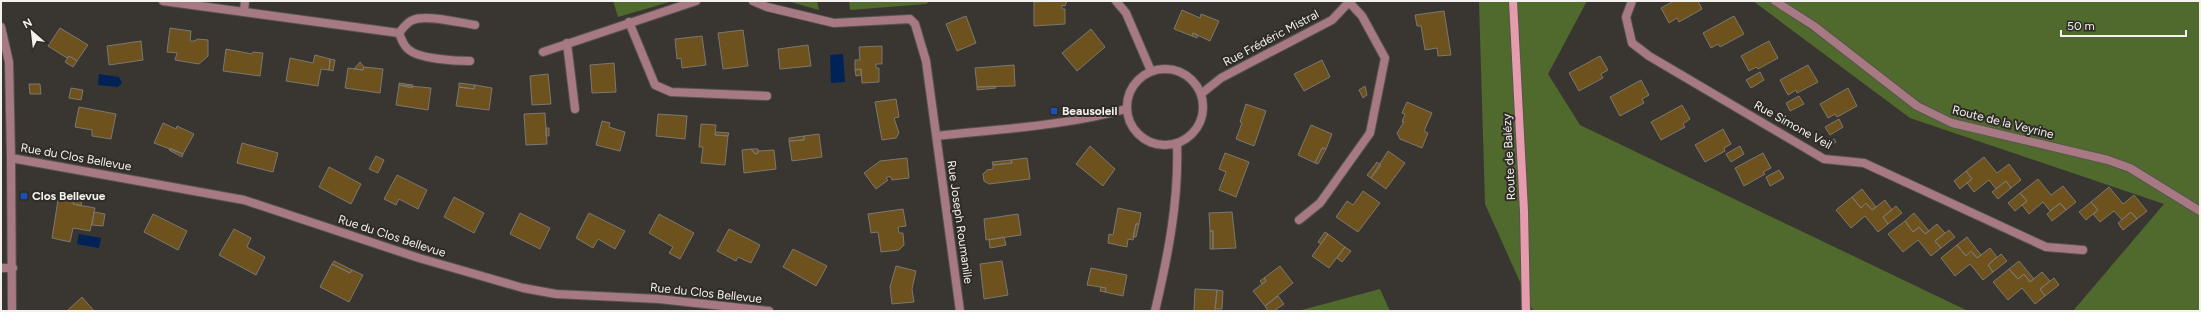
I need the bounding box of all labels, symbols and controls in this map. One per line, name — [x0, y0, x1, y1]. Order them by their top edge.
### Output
street label: Rue Frédéric Mistral — [1221, 7, 1321, 69]
north arrow — [12, 12, 52, 52]
scale bar — [2061, 12, 2186, 38]
text: N — [21, 16, 34, 31]
text: 50 m — [2067, 19, 2095, 33]
street label: Rue Simone Veil — [1752, 98, 1834, 152]
street label: Route de la Veyrine — [1951, 103, 2056, 141]
place label: Beausoleil — [1062, 104, 1118, 118]
marker: Beausoleil — [1049, 106, 1059, 116]
street label: Route de Balézy — [1500, 113, 1518, 201]
street label: Rue du Clos Bellevue — [19, 140, 133, 174]
street label: Rue Joseph Roumanille — [944, 159, 976, 285]
place label: Clos Bellevue — [32, 189, 106, 203]
marker: Clos Bellevue — [19, 191, 29, 201]
street label: Rue du Clos Bellevue — [336, 212, 448, 260]
street label: Rue du Clos Bellevue — [649, 280, 763, 306]

